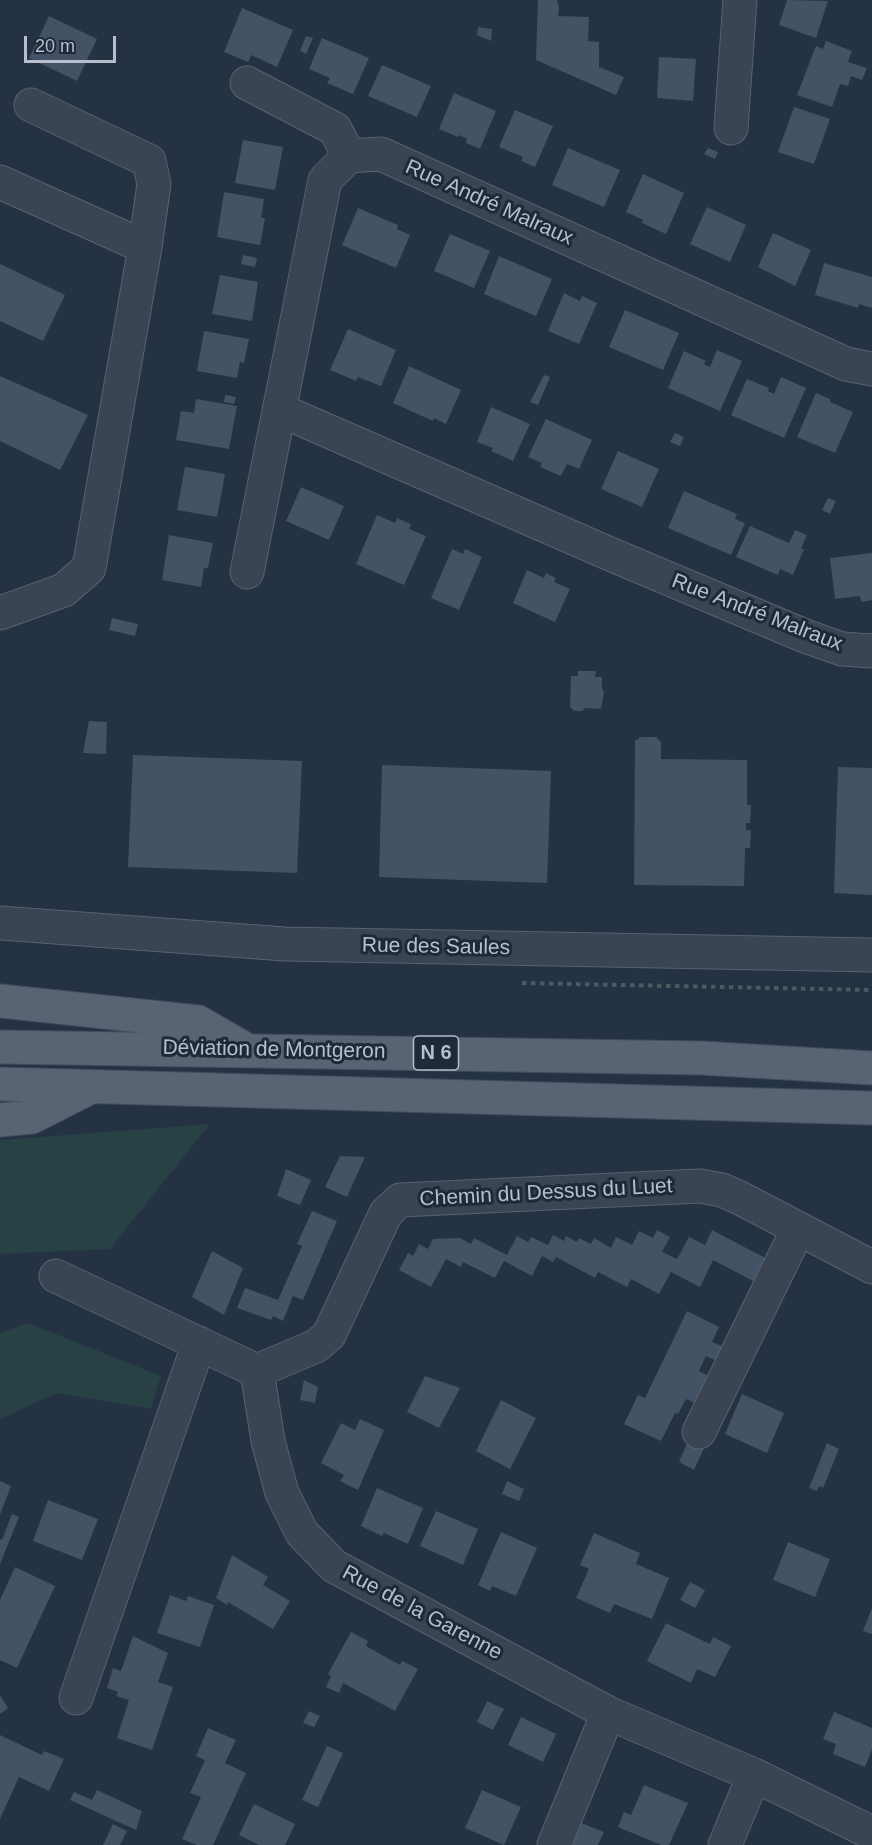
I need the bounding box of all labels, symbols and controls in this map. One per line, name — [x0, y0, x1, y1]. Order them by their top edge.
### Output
scale bar — [27, 24, 118, 62]
text: 20 m — [35, 36, 75, 56]
street label: Rue André Malraux — [401, 155, 577, 251]
street label: Rue André Malraux — [668, 569, 846, 657]
street label: Rue des Saules — [362, 933, 510, 961]
street label: Déviation de Montgeron — [162, 1035, 386, 1065]
road number: N 6 — [414, 1036, 458, 1070]
street label: Chemin du Dessus du Luet — [419, 1174, 673, 1212]
street label: Rue de la Garenne — [338, 1560, 506, 1666]

